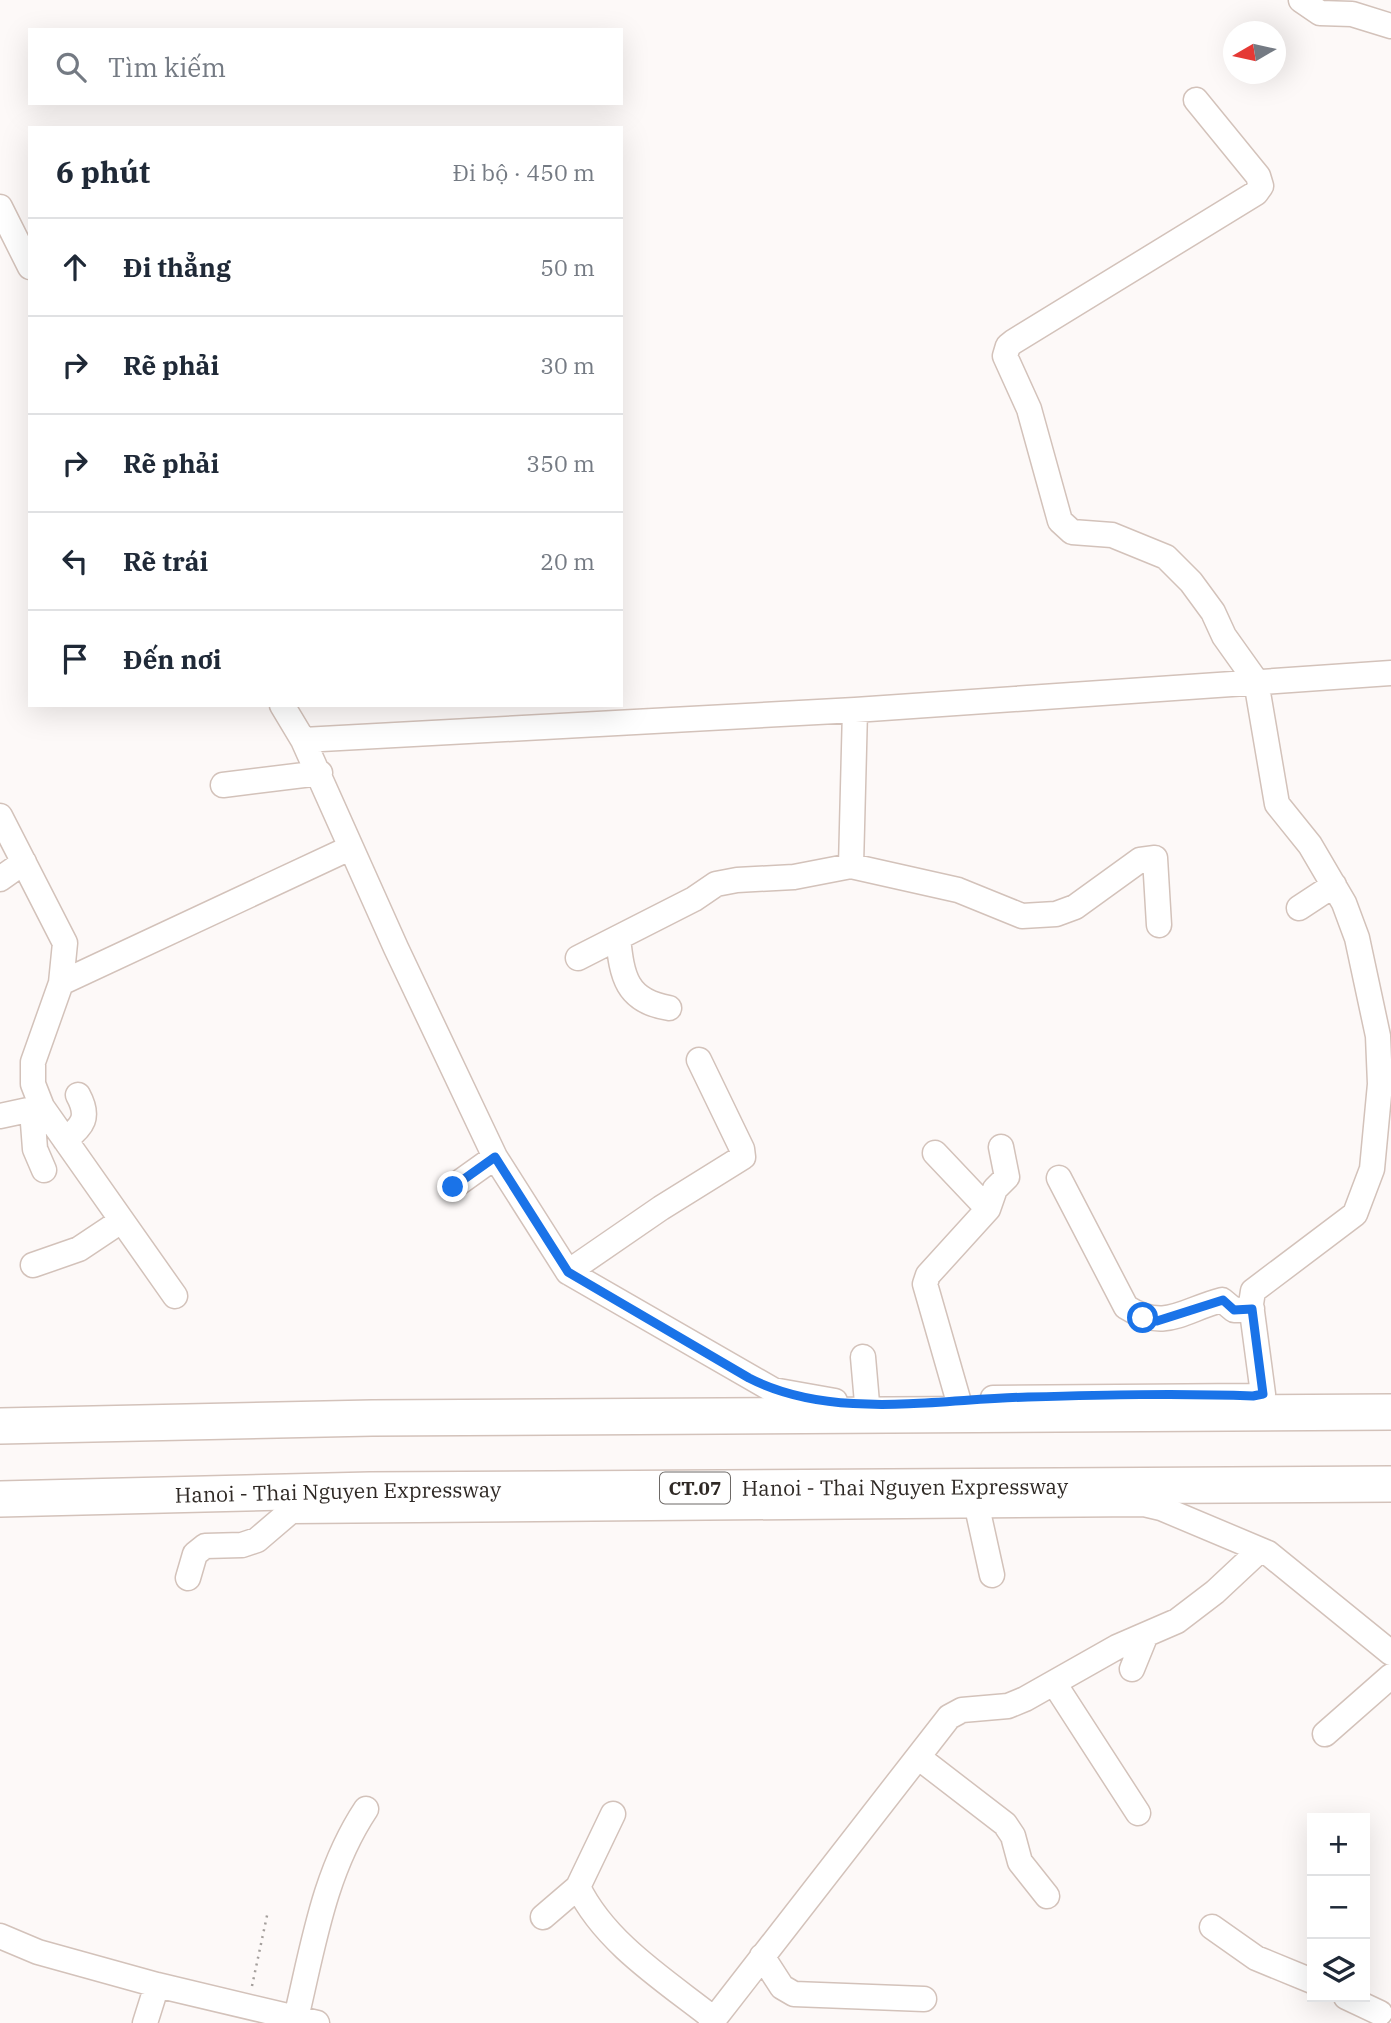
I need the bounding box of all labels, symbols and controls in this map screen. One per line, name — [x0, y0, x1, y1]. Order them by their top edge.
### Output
north arrow — [1223, 21, 1286, 84]
search box — [28, 28, 623, 105]
icon: search — [52, 48, 90, 86]
text: Tìm kiếm — [108, 50, 226, 84]
text: 6 phút — [56, 152, 150, 191]
text: Đi bộ · 450 m — [452, 157, 595, 187]
icon: ahead — [56, 248, 94, 286]
text: Đi thẳng — [123, 250, 231, 284]
text: 50 m — [540, 252, 595, 282]
icon: right — [56, 346, 94, 384]
text: Rẽ phải — [123, 348, 219, 382]
text: 30 m — [540, 350, 595, 380]
icon: right — [56, 444, 94, 482]
text: Rẽ phải — [123, 446, 219, 480]
text: 350 m — [526, 448, 595, 478]
icon: left — [56, 542, 94, 580]
text: Rẽ trái — [123, 544, 208, 578]
text: 20 m — [540, 546, 595, 576]
icon: arrive — [56, 640, 94, 678]
text: Đến nơi — [123, 642, 222, 676]
route end — [437, 1171, 468, 1202]
route start — [1127, 1302, 1158, 1333]
road number: CT.07 — [660, 1472, 730, 1504]
street label: Hanoi - Thai Nguyen Expressway — [742, 1472, 1069, 1502]
street label: Hanoi - Thai Nguyen Expressway — [174, 1475, 502, 1509]
map controls — [1307, 1813, 1370, 2002]
button: + — [1307, 1813, 1370, 1876]
button: − — [1307, 1876, 1370, 1939]
button: layers — [1307, 1939, 1370, 2002]

